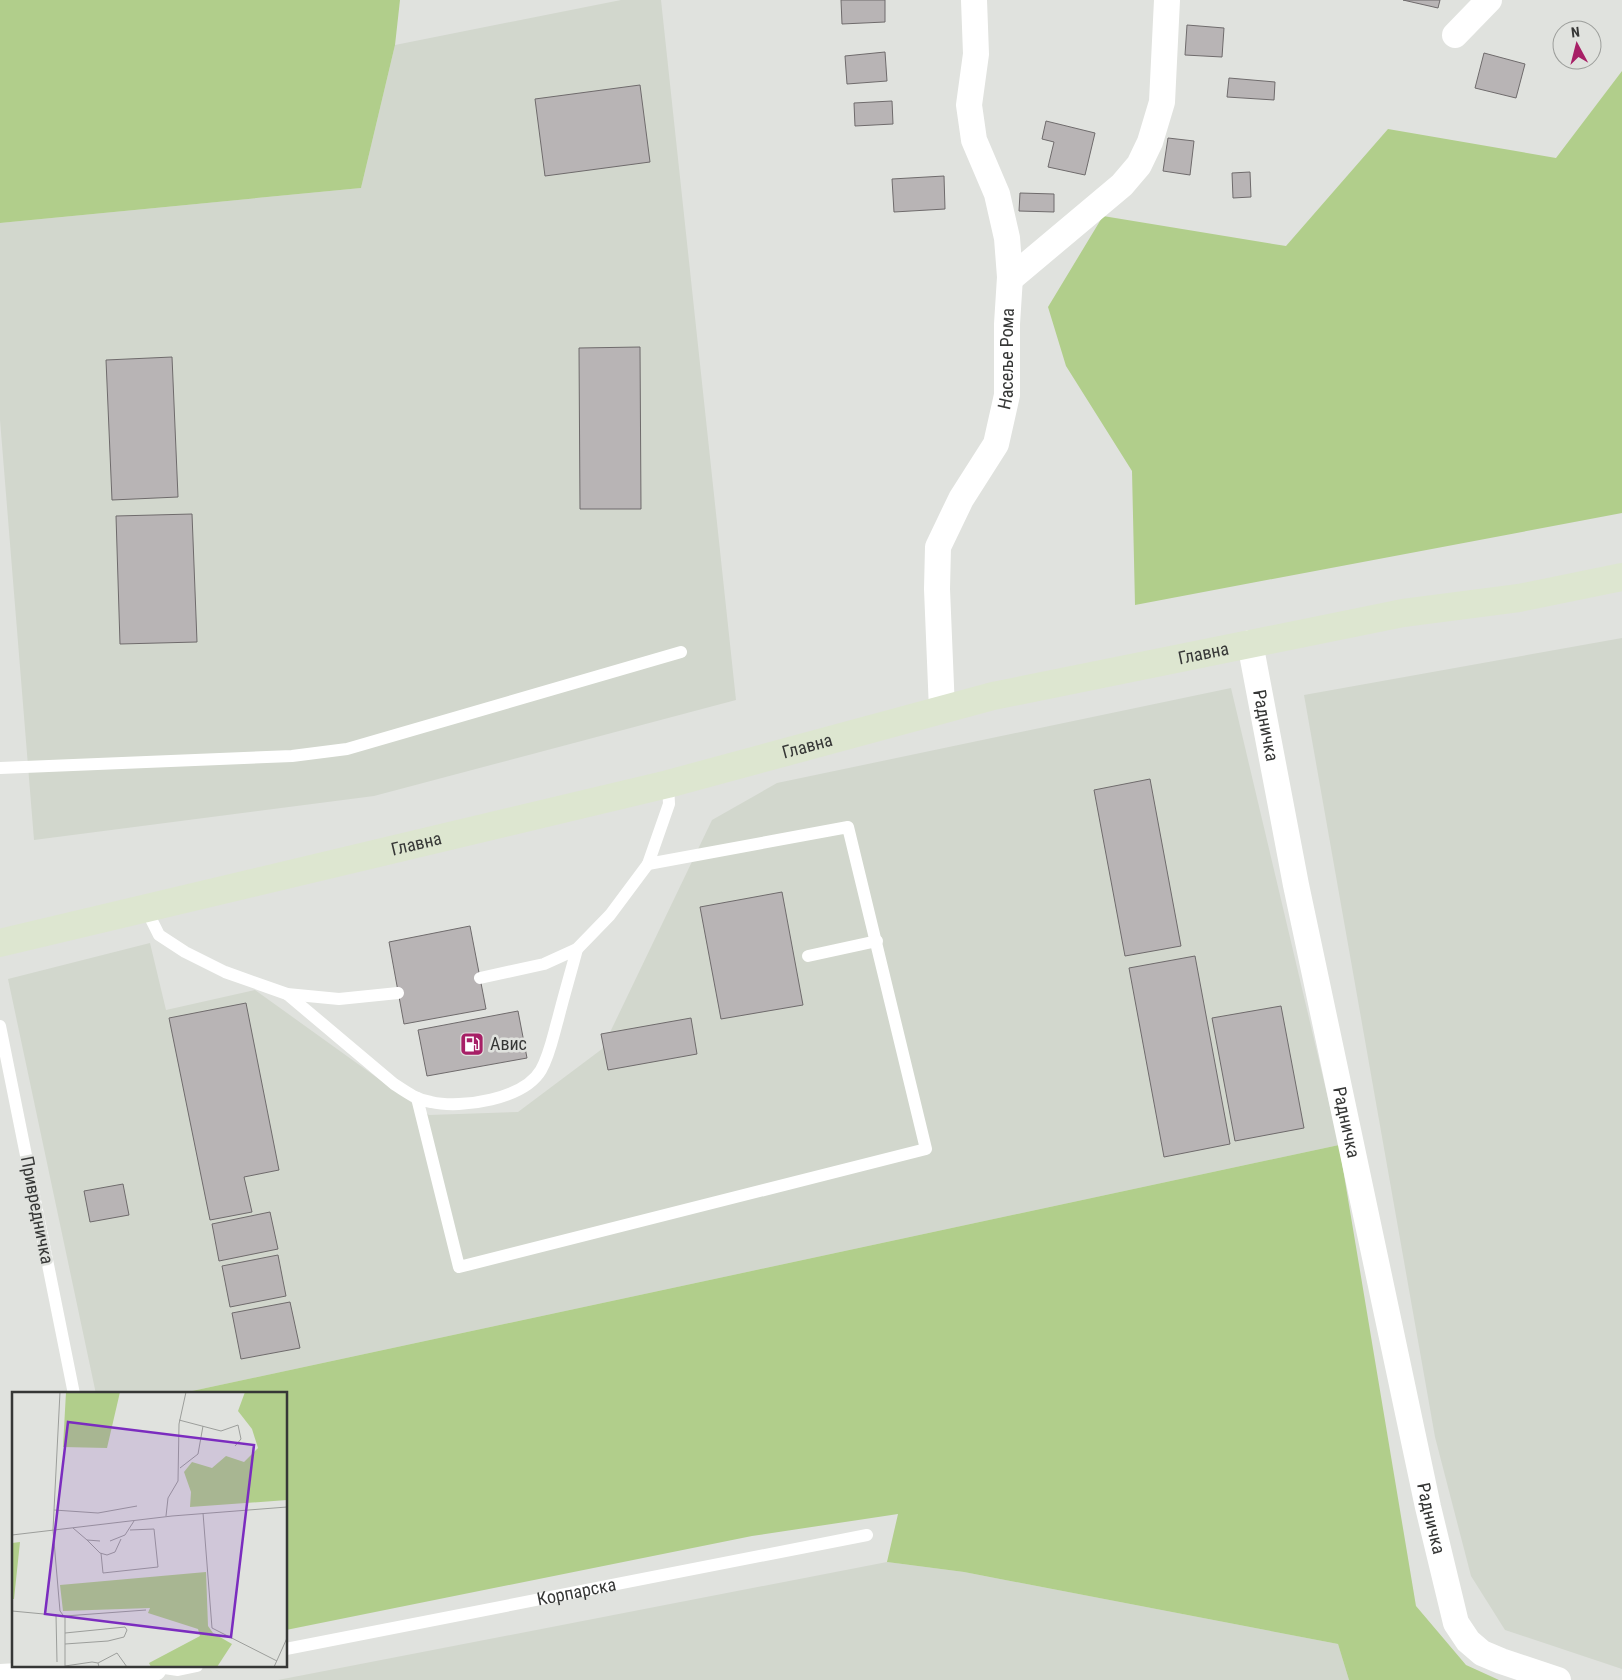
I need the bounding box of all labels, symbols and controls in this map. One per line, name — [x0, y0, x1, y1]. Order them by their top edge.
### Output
north arrow — [1552, 20, 1602, 70]
text: N — [1570, 24, 1581, 41]
street label: Насеље Рома — [993, 307, 1018, 411]
street label: Главна — [1176, 638, 1231, 668]
street label: Радничка — [1249, 688, 1283, 763]
street label: Главна — [780, 729, 835, 763]
street label: Главна — [389, 827, 444, 860]
fuel station icon: Авис — [459, 1031, 485, 1057]
place label: Авис — [490, 1033, 527, 1054]
street label: Радничка — [1329, 1085, 1365, 1160]
street label: Привредничка — [17, 1154, 58, 1266]
inset map — [12, 1392, 288, 1668]
street label: Радничка — [1413, 1481, 1450, 1556]
street label: Корпарска — [535, 1574, 618, 1610]

